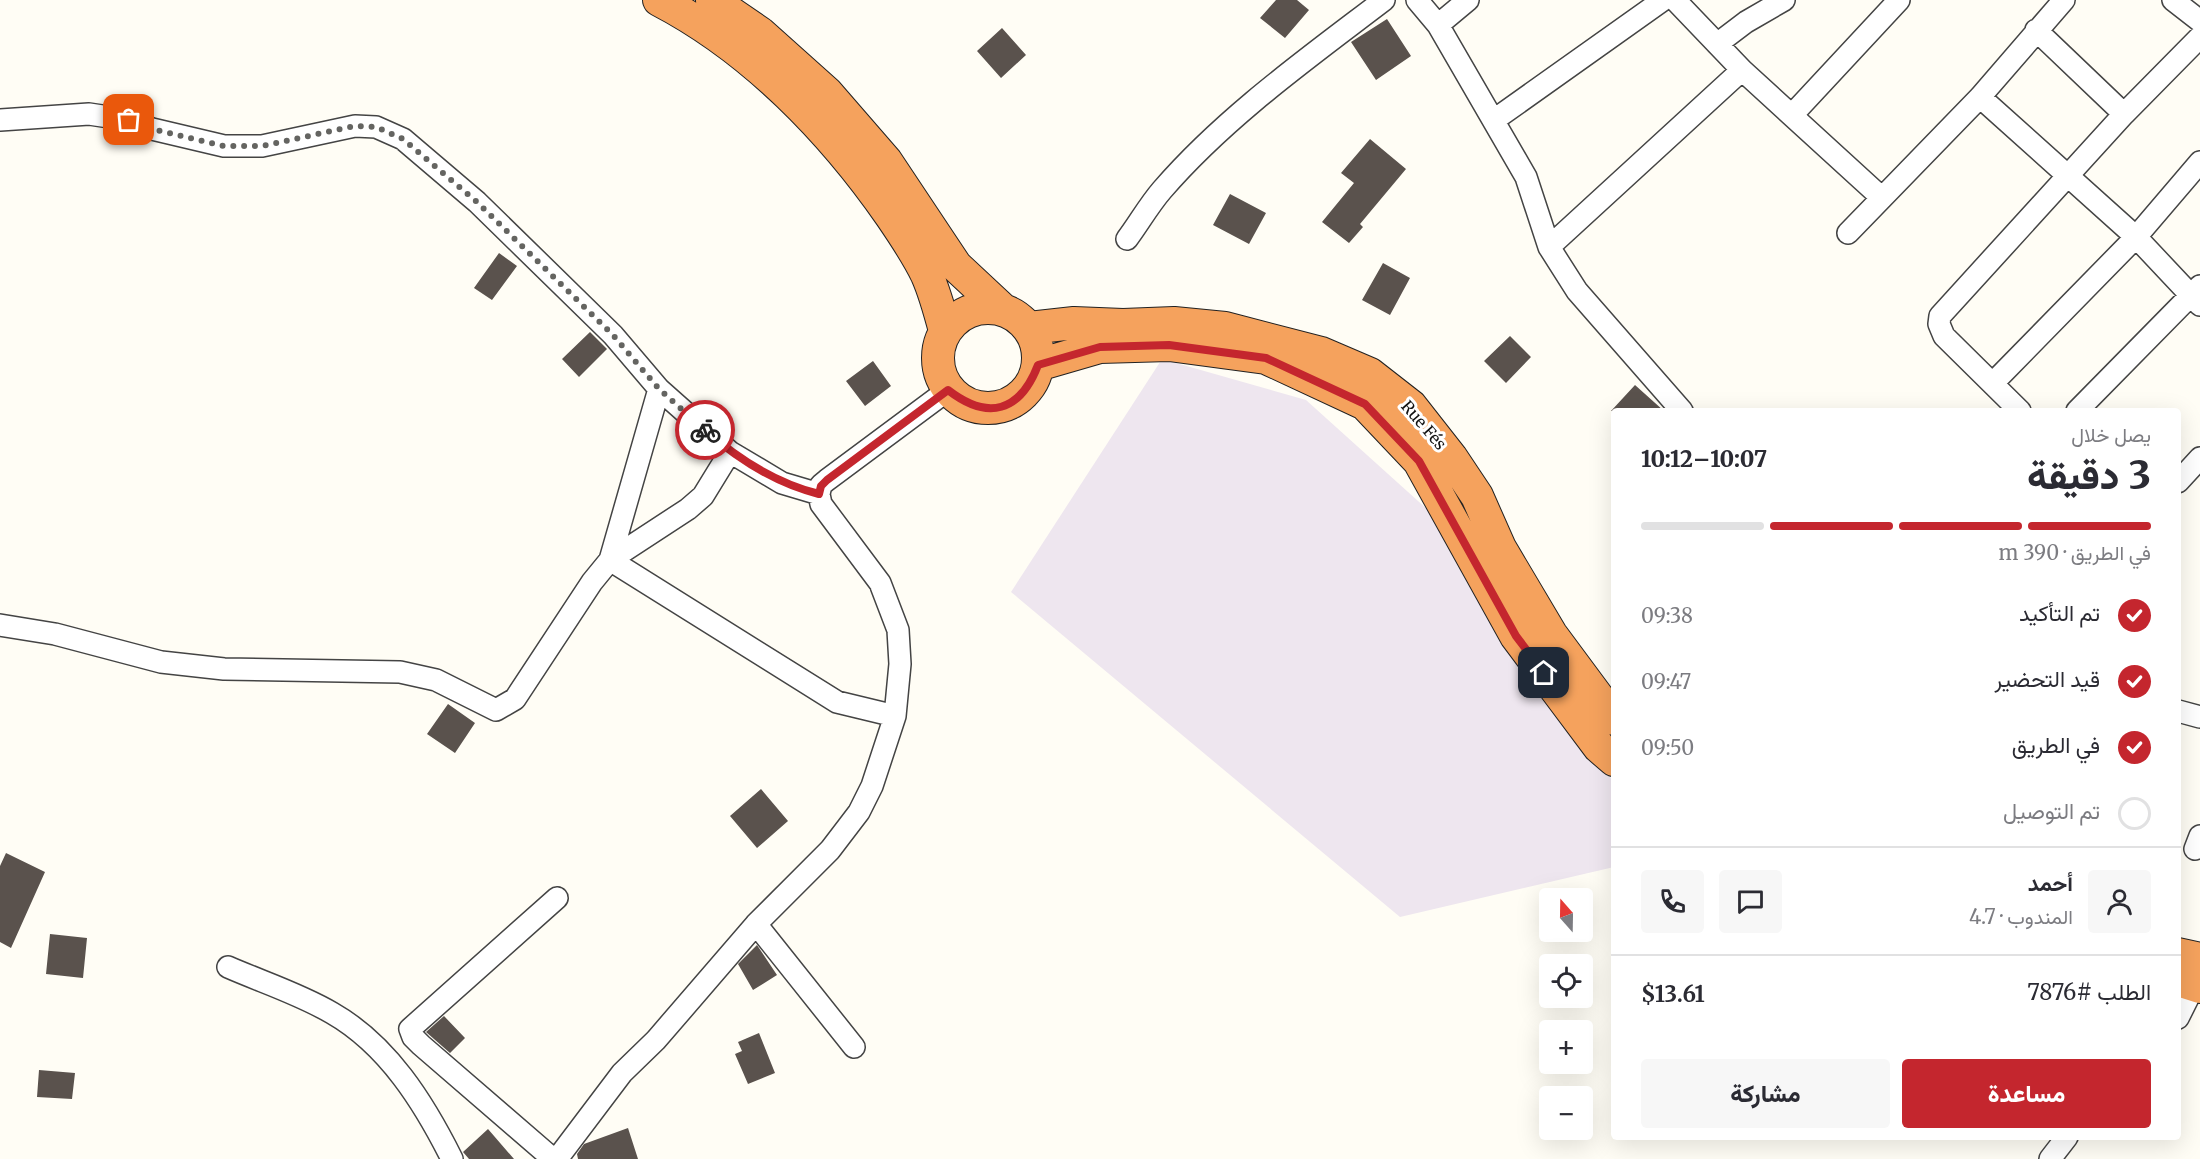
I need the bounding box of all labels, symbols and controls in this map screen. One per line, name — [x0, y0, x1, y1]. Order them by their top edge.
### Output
pin — [103, 94, 154, 145]
icon: bag — [112, 103, 145, 136]
street label: Rue Fés — [1397, 396, 1451, 454]
courier — [675, 400, 735, 460]
icon: bike — [689, 414, 722, 447]
text: يصل خلال — [2071, 422, 2151, 447]
text: 10:07–10:12 — [1641, 445, 1767, 473]
text: 3 دقيقة — [2027, 451, 2151, 500]
text: في الطريق · 390 m — [1999, 540, 2151, 565]
text: تم التأكيد — [2019, 599, 2100, 627]
icon: check — [2118, 599, 2151, 632]
text: 09:38 — [1641, 603, 1693, 628]
pin — [1518, 647, 1569, 698]
icon: home — [1527, 656, 1560, 689]
text: قيد التحضير — [1995, 665, 2100, 693]
icon: check — [2118, 665, 2151, 698]
text: 09:47 — [1641, 669, 1691, 694]
text: في الطريق — [2012, 731, 2100, 759]
icon: check — [2118, 731, 2151, 764]
text: 09:50 — [1641, 735, 1694, 760]
text: تم التوصيل — [2003, 797, 2100, 825]
text: أحمد — [2028, 869, 2073, 897]
button: phone — [1641, 870, 1704, 933]
button: chat — [1719, 870, 1782, 933]
button: person — [2088, 870, 2151, 933]
north arrow — [1539, 888, 1593, 942]
map controls — [1539, 888, 1593, 1140]
text: المندوب · 4.7 — [1969, 904, 2073, 929]
button: locate — [1539, 954, 1593, 1008]
text: الطلب #7876 — [2027, 978, 2151, 1006]
text: $13.61 — [1641, 980, 1705, 1008]
button: + — [1539, 1020, 1593, 1074]
button: مشاركة — [1641, 1059, 1890, 1128]
button: مساعدة — [1902, 1059, 2151, 1128]
button: − — [1539, 1086, 1593, 1140]

